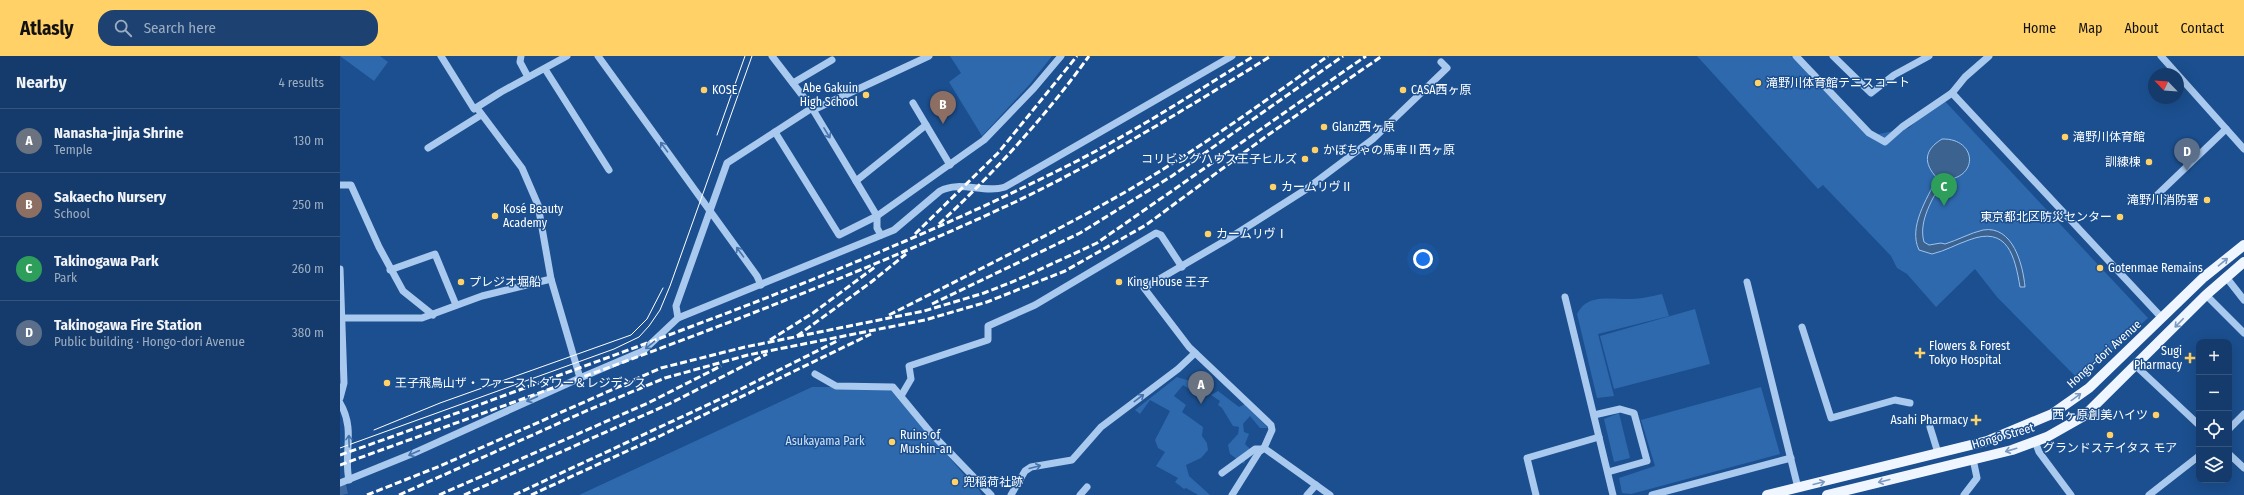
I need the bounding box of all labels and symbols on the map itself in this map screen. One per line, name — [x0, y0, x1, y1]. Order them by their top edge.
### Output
north arrow — [2148, 68, 2184, 104]
place label: 滝野川体育館テニスコート — [1766, 76, 1910, 90]
marker: 滝野川体育館テニスコート — [1753, 78, 1763, 88]
place label: Abe Gakuin High School — [800, 81, 858, 109]
place label: KOSE — [712, 83, 738, 97]
place label: CASA西ヶ原 — [1411, 83, 1472, 97]
marker: KOSE — [699, 85, 709, 95]
marker: CASA西ヶ原 — [1398, 85, 1408, 95]
marker: Abe Gakuin High School — [861, 90, 871, 100]
pin: B — [930, 91, 956, 124]
place label: Glanz西ヶ原 — [1332, 120, 1395, 134]
marker: Glanz西ヶ原 — [1319, 122, 1329, 132]
one-way arrow — [824, 127, 832, 139]
place label: 滝野川体育館 — [2073, 130, 2145, 144]
marker: 滝野川体育館 — [2060, 132, 2070, 142]
pin: D — [2174, 138, 2200, 171]
one-way arrow — [660, 142, 668, 153]
place label: かぼちゃの馬車Ⅱ西ヶ原 — [1323, 143, 1455, 157]
marker: かぼちゃの馬車Ⅱ西ヶ原 — [1310, 145, 1320, 155]
place label: コリビングハウス王子ヒルズ — [1141, 152, 1297, 166]
marker: コリビングハウス王子ヒルズ — [1300, 154, 1310, 164]
place label: 訓練棟 — [2105, 155, 2141, 169]
marker: 訓練棟 — [2144, 157, 2154, 167]
pin: C — [1931, 173, 1957, 206]
place label: カームリヴⅡ — [1281, 180, 1353, 194]
marker: カームリヴⅡ — [1268, 182, 1278, 192]
place label: 滝野川消防署 — [2127, 193, 2199, 207]
marker: 滝野川消防署 — [2202, 195, 2212, 205]
place label: Kosé Beauty Academy — [503, 202, 564, 230]
place label: 東京都北区防災センター — [1980, 210, 2112, 224]
marker: Kosé Beauty Academy — [490, 211, 500, 221]
marker: 東京都北区防災センター — [2115, 212, 2125, 222]
place label: カームリヴⅠ — [1216, 227, 1288, 241]
marker: カームリヴⅠ — [1203, 229, 1213, 239]
one-way arrow — [735, 247, 744, 258]
your location — [1413, 249, 1433, 269]
one-way arrow — [2218, 257, 2229, 266]
place label: Gotenmae Remains — [2108, 261, 2203, 275]
marker: Gotenmae Remains — [2095, 263, 2105, 273]
place label: プレジオ堀船 — [469, 275, 541, 289]
place label: King House 王子 — [1127, 275, 1209, 289]
marker: プレジオ堀船 — [456, 277, 466, 287]
marker: King House 王子 — [1114, 277, 1124, 287]
street label: Hongo-dori Avenue — [2064, 317, 2144, 391]
one-way arrow — [2174, 318, 2184, 328]
place label: Flowers & Forest Tokyo Hospital — [1929, 339, 2010, 367]
one-way arrow — [645, 341, 656, 350]
place label: Sugi Pharmacy — [2134, 344, 2183, 372]
marker: Flowers & Forest Tokyo Hospital — [1914, 347, 1926, 359]
marker: Sugi Pharmacy — [2185, 353, 2195, 363]
pin: A — [1188, 371, 1214, 404]
place label: 王子飛鳥山ザ・ファーストタワー＆レジデンス — [395, 376, 646, 390]
marker: 王子飛鳥山ザ・ファーストタワー＆レジデンス — [382, 378, 392, 388]
one-way arrow — [2071, 393, 2082, 401]
one-way arrow — [1134, 394, 1145, 403]
one-way arrow — [527, 396, 539, 403]
place label: 西ヶ原創美ハイツ — [2052, 408, 2148, 422]
marker: 西ヶ原創美ハイツ — [2151, 410, 2161, 420]
place label: Asahi Pharmacy — [1891, 413, 1969, 427]
marker: Asahi Pharmacy — [1971, 415, 1981, 425]
street label: Hongō Street — [1970, 420, 2036, 452]
place label: Ruins of Mushin-an — [900, 428, 952, 456]
marker: グランドステイタス モア — [2105, 430, 2115, 440]
park label: Asukayama Park — [785, 434, 865, 448]
one-way arrow — [345, 435, 353, 448]
marker: Ruins of Mushin-an — [887, 437, 897, 447]
place label: グランドステイタス モア — [2043, 441, 2177, 455]
one-way arrow — [2004, 447, 2017, 454]
one-way arrow — [408, 450, 420, 457]
one-way arrow — [1028, 463, 1041, 470]
place label: 兜稲荷社跡 — [963, 475, 1023, 489]
marker: 兜稲荷社跡 — [950, 477, 960, 487]
one-way arrow — [1878, 477, 1891, 485]
one-way arrow — [1812, 478, 1825, 486]

